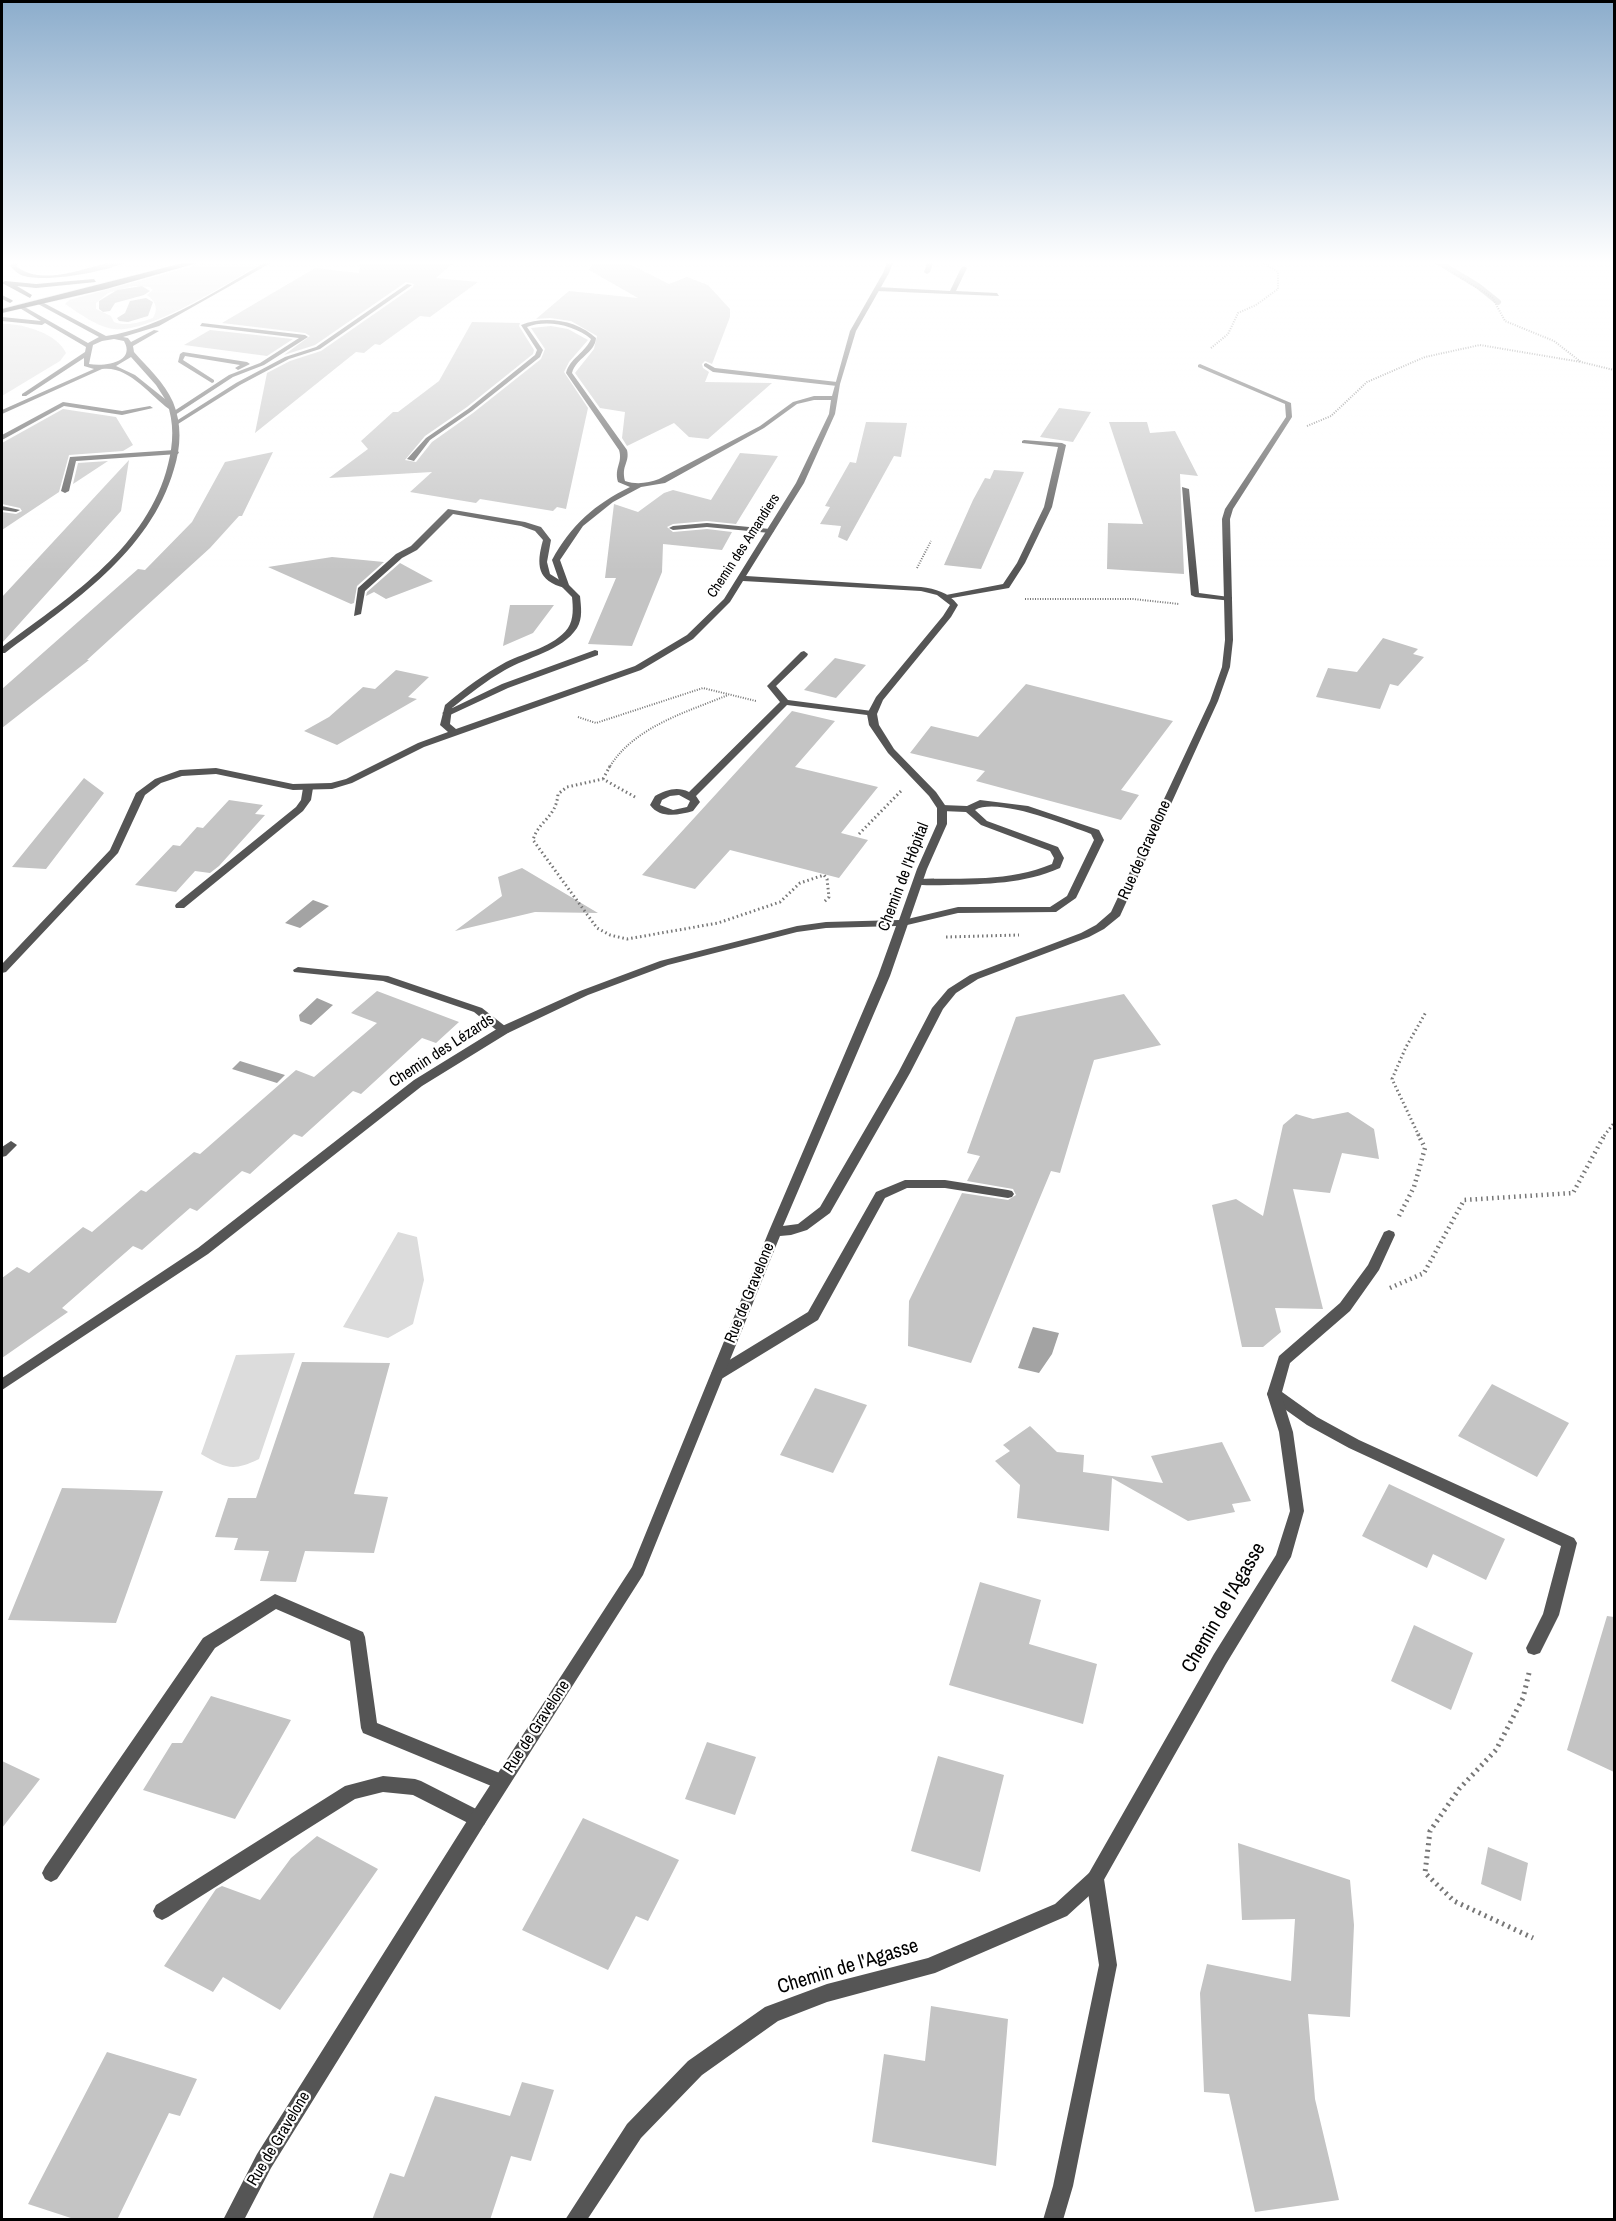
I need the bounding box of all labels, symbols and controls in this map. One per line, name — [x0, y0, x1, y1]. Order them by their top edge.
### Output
street label: Chemin des Amandiers — [704, 491, 784, 601]
street label: Rue de Gravelone — [1115, 797, 1175, 903]
street label: Chemin de l'Hôpital — [874, 820, 934, 934]
street label: Chemin des Lézards — [386, 1010, 498, 1092]
street label: Rue de Gravelone — [721, 1240, 779, 1346]
street label: Chemin de l'Agasse — [1177, 1539, 1271, 1677]
street label: Rue de Gravelone — [500, 1677, 574, 1777]
street label: Chemin de l'Agasse — [775, 1934, 921, 2000]
street label: Rue de Gravelone — [243, 2088, 315, 2190]

